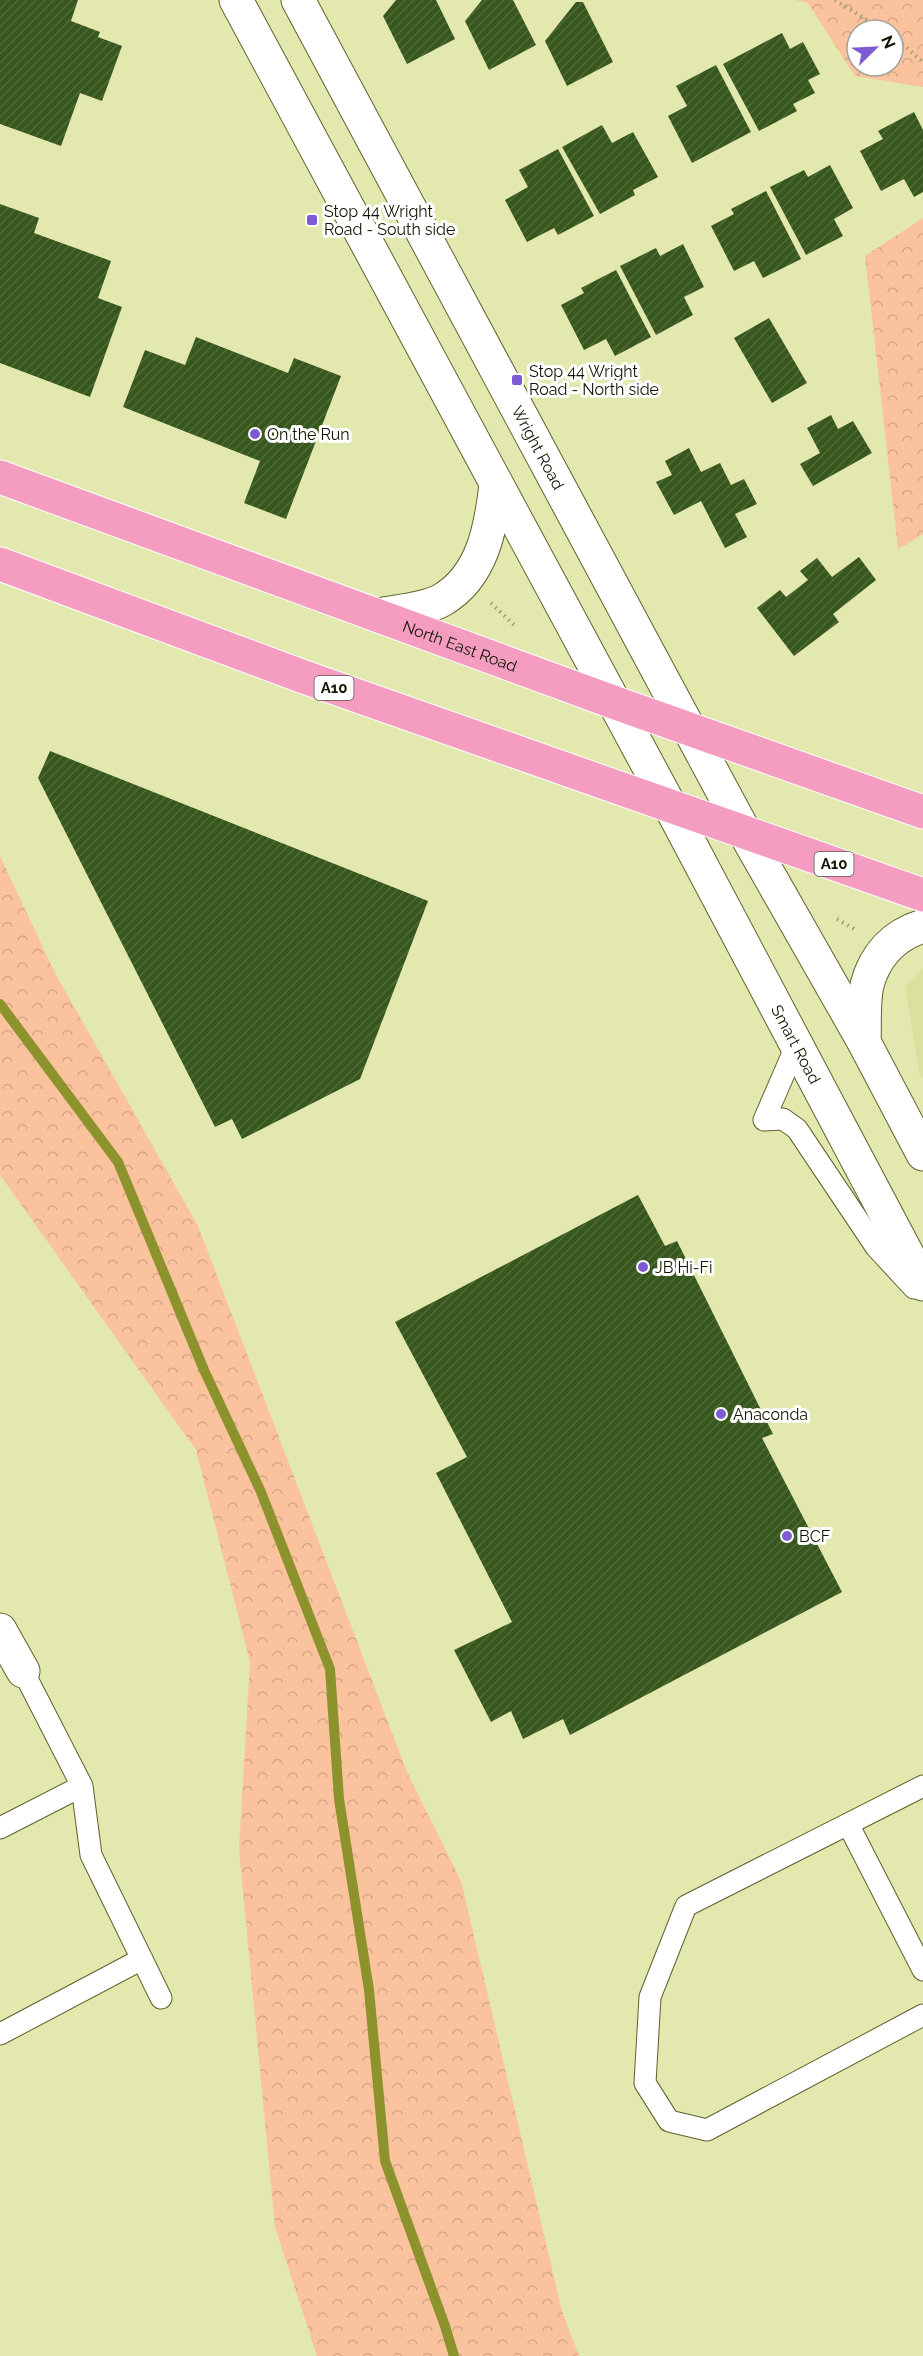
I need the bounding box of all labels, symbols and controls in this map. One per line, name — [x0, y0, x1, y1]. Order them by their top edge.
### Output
north arrow — [845, 18, 905, 78]
text: N — [877, 33, 899, 52]
place label: Stop 44 Wright Road - South side — [324, 202, 455, 239]
marker: Stop 44 Wright Road - South side — [305, 213, 319, 227]
place label: Stop 44 Wright Road - North side — [529, 362, 659, 399]
marker: Stop 44 Wright Road - North side — [510, 373, 524, 387]
street label: Wright Road — [508, 403, 568, 493]
place label: On the Run — [267, 425, 350, 444]
marker: On the Run — [248, 427, 262, 441]
street label: North East Road — [400, 617, 520, 676]
road number: A10 — [314, 676, 354, 700]
road number: A10 — [814, 852, 854, 876]
street label: Smart Road — [767, 1002, 824, 1087]
place label: JB Hi-Fi — [655, 1258, 712, 1277]
marker: JB Hi-Fi — [636, 1260, 650, 1274]
place label: Anaconda — [733, 1405, 808, 1424]
marker: Anaconda — [714, 1407, 728, 1421]
place label: BCF — [799, 1527, 830, 1546]
marker: BCF — [780, 1529, 794, 1543]

